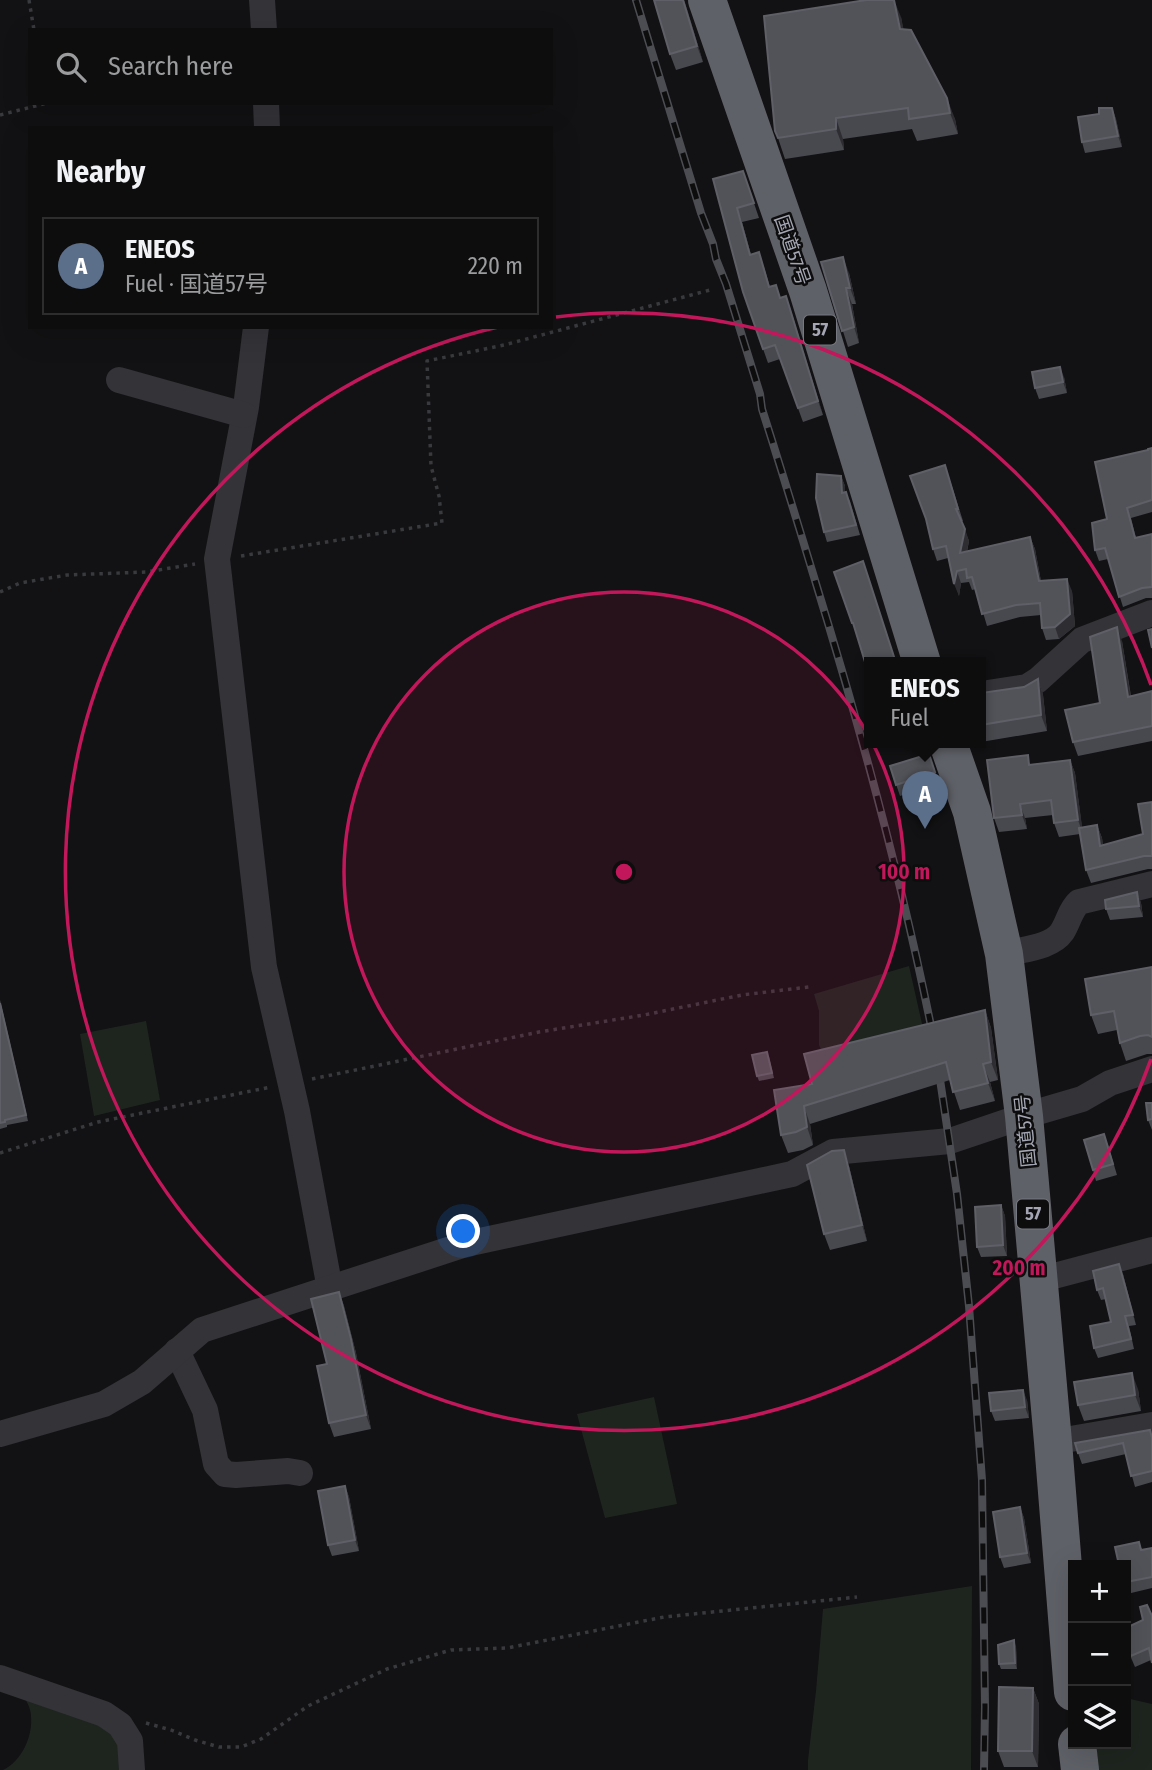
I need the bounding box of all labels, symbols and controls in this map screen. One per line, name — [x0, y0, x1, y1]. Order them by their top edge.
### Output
search box — [28, 28, 553, 105]
icon: search — [52, 48, 90, 86]
text: Search here — [108, 51, 233, 82]
text: Nearby — [56, 154, 145, 190]
street label: 国道57号 — [770, 212, 815, 288]
text: ENEOS — [125, 234, 195, 265]
text: A — [75, 252, 87, 280]
text: 220 m — [468, 252, 523, 280]
text: Fuel · 国道57号 — [125, 270, 268, 298]
road number: 57 — [804, 316, 836, 344]
popup — [864, 657, 986, 748]
text: ENEOS — [890, 673, 960, 704]
text: Fuel — [890, 704, 929, 732]
pin: A — [902, 771, 948, 829]
text: 100 m — [878, 859, 930, 885]
centre of rings — [612, 860, 636, 884]
street label: 国道57号 — [1010, 1093, 1041, 1168]
road number: 57 — [1017, 1199, 1049, 1228]
your location — [446, 1214, 480, 1248]
text: 200 m — [991, 1255, 1046, 1281]
map controls — [1068, 1560, 1131, 1749]
button: + — [1068, 1560, 1131, 1623]
button: − — [1068, 1623, 1131, 1686]
button: layers — [1068, 1686, 1131, 1749]

